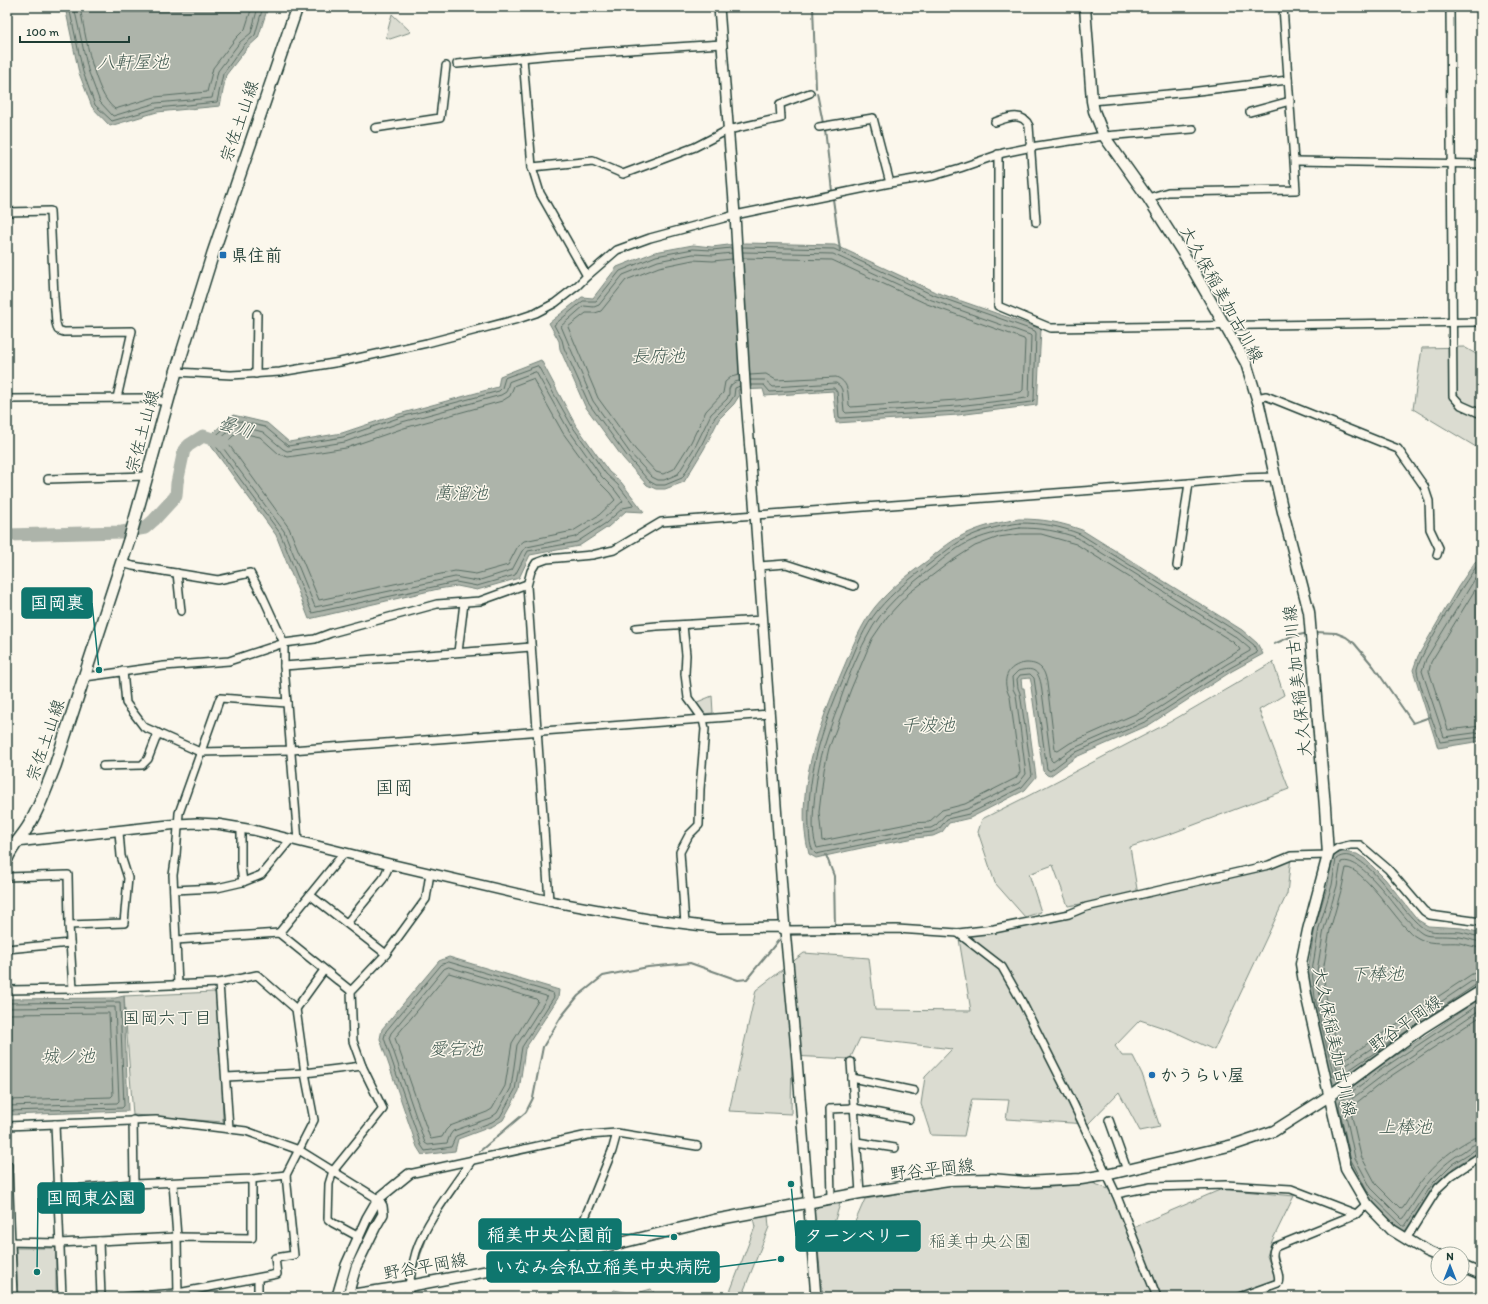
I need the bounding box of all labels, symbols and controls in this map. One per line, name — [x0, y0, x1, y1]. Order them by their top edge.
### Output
scale bar — [20, 18, 129, 44]
text: 100 m — [26, 25, 59, 39]
water label: 八軒屋池 — [97, 51, 170, 73]
street label: 宗佐土山線 — [216, 78, 262, 164]
street label: 大久保稲美加古川線 — [1176, 222, 1268, 366]
place label: 県住前 — [231, 245, 282, 265]
marker: 県住前 — [218, 250, 228, 260]
water label: 長府池 — [631, 345, 686, 367]
street label: 宗佐土山線 — [121, 387, 163, 475]
water label: 曇川 — [215, 411, 257, 443]
water label: 萬溜池 — [434, 482, 489, 504]
callout: 国岡裏 — [22, 588, 92, 618]
text: 国岡裏 — [30, 592, 84, 614]
street label: 大久保稲美加古川線 — [1279, 604, 1315, 758]
street label: 宗佐土山線 — [22, 697, 68, 783]
water label: 千波池 — [901, 714, 956, 736]
district label: 国岡 — [375, 776, 413, 799]
water label: 下棒池 — [1350, 963, 1405, 985]
street label: 大久保稲美加古川線 — [1309, 965, 1361, 1119]
street label: 野谷平岡線 — [1364, 990, 1446, 1056]
district label: 国岡六丁目 — [122, 1007, 212, 1029]
water label: 愛宕池 — [429, 1038, 484, 1060]
water label: 城ノ池 — [41, 1045, 96, 1067]
place label: かうらい屋 — [1160, 1065, 1245, 1085]
marker: かうらい屋 — [1147, 1070, 1157, 1080]
water label: 上棒池 — [1378, 1116, 1433, 1138]
street label: 野谷平岡線 — [889, 1155, 975, 1183]
callout: 国岡東公園 — [38, 1183, 144, 1213]
text: 国岡東公園 — [46, 1187, 136, 1209]
callout: 稲美中央公園前 — [479, 1219, 621, 1249]
callout: ターンベリー — [796, 1221, 920, 1251]
text: 稲美中央公園前 — [487, 1224, 613, 1246]
text: ターンベリー — [805, 1225, 911, 1247]
park label: 稲美中央公園 — [929, 1231, 1031, 1251]
north arrow — [1430, 1246, 1470, 1286]
street label: 野谷平岡線 — [381, 1249, 469, 1283]
text: N — [1446, 1250, 1454, 1263]
callout: いなみ会私立稲美中央病院 — [487, 1252, 719, 1282]
text: いなみ会私立稲美中央病院 — [495, 1256, 711, 1278]

